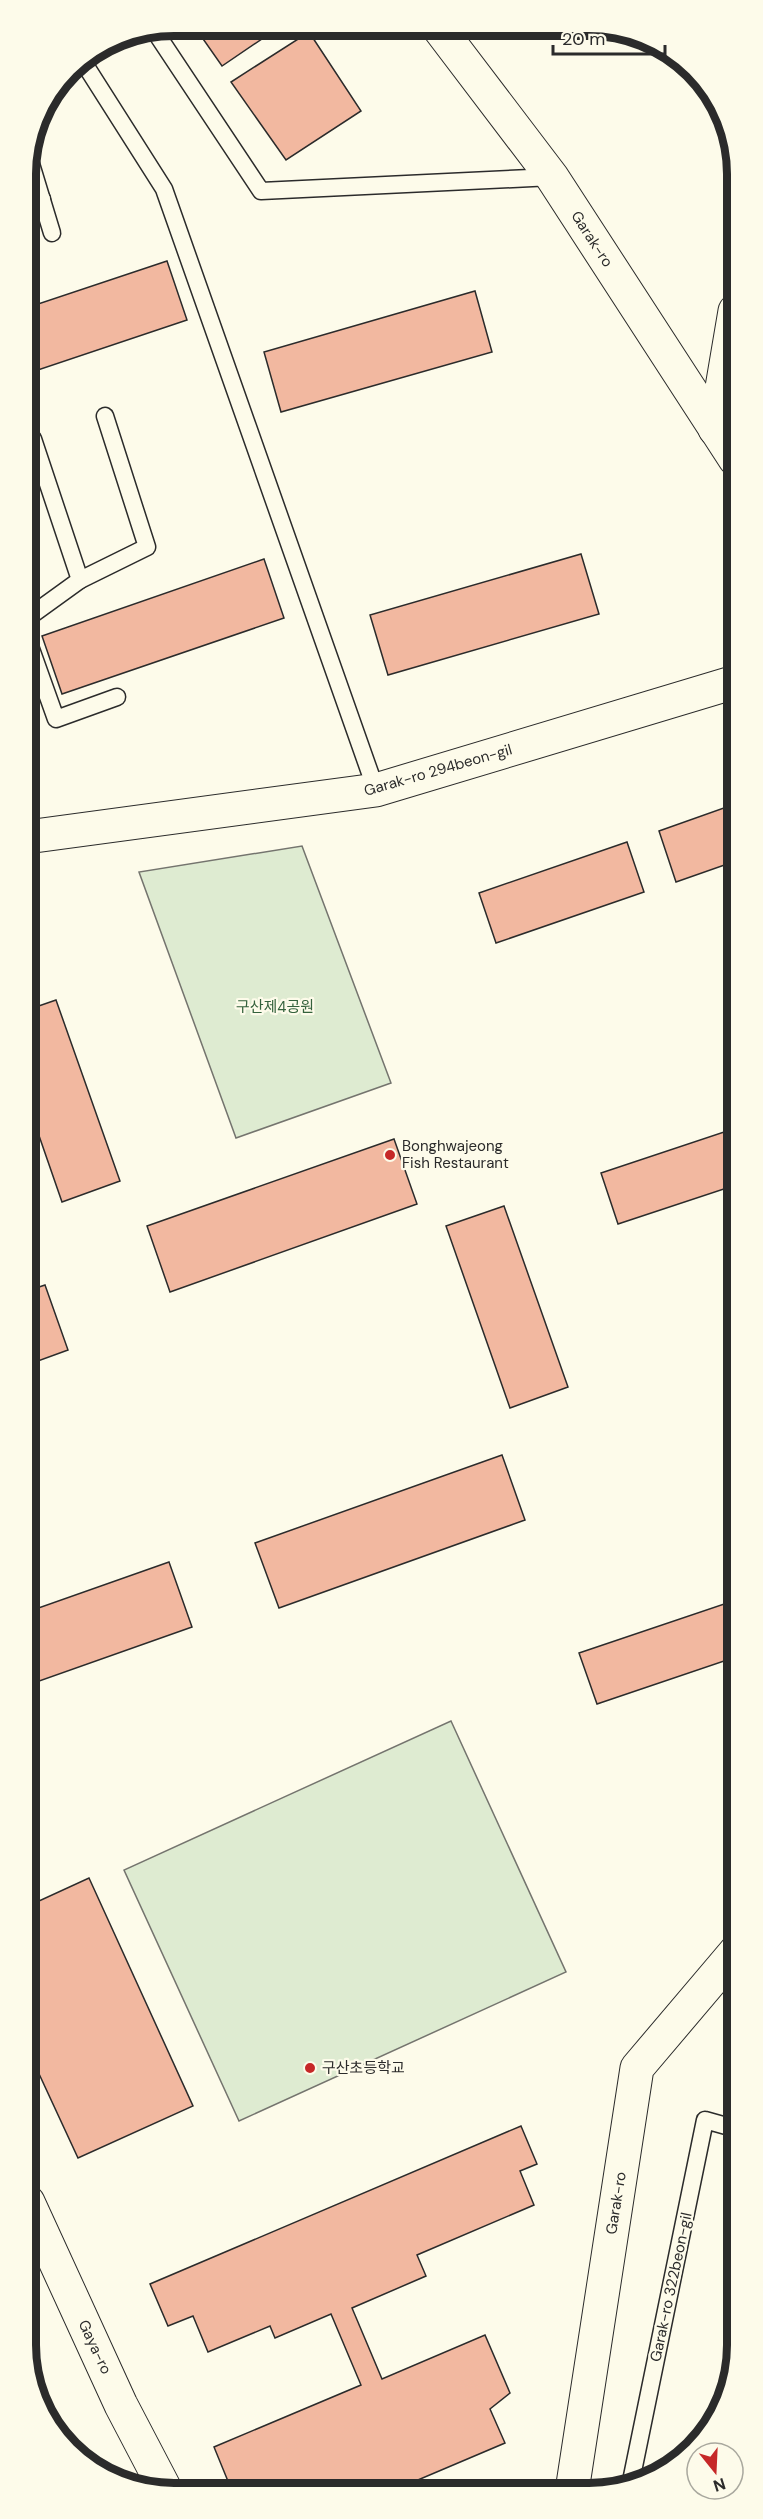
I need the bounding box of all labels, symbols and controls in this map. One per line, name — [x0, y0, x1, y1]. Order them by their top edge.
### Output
scale bar — [553, 18, 666, 56]
text: 20 m — [562, 27, 605, 51]
street label: Garak-ro — [566, 207, 618, 271]
street label: Garak-ro 294beon-gil — [362, 739, 514, 801]
park label: 구산제4공원 — [236, 997, 314, 1017]
place label: Bonghwajeong Fish Restaurant — [402, 1136, 509, 1173]
marker: Bonghwajeong Fish Restaurant — [383, 1148, 397, 1162]
place label: 구산초등학교 — [322, 2058, 405, 2078]
marker: 구산초등학교 — [303, 2061, 317, 2075]
street label: Garak-ro — [601, 2170, 631, 2236]
street label: Garak-ro 322beon-gil — [645, 2211, 697, 2363]
street label: Gaya-ro — [74, 2317, 116, 2377]
north arrow — [685, 2441, 745, 2501]
text: N — [711, 2473, 728, 2497]

